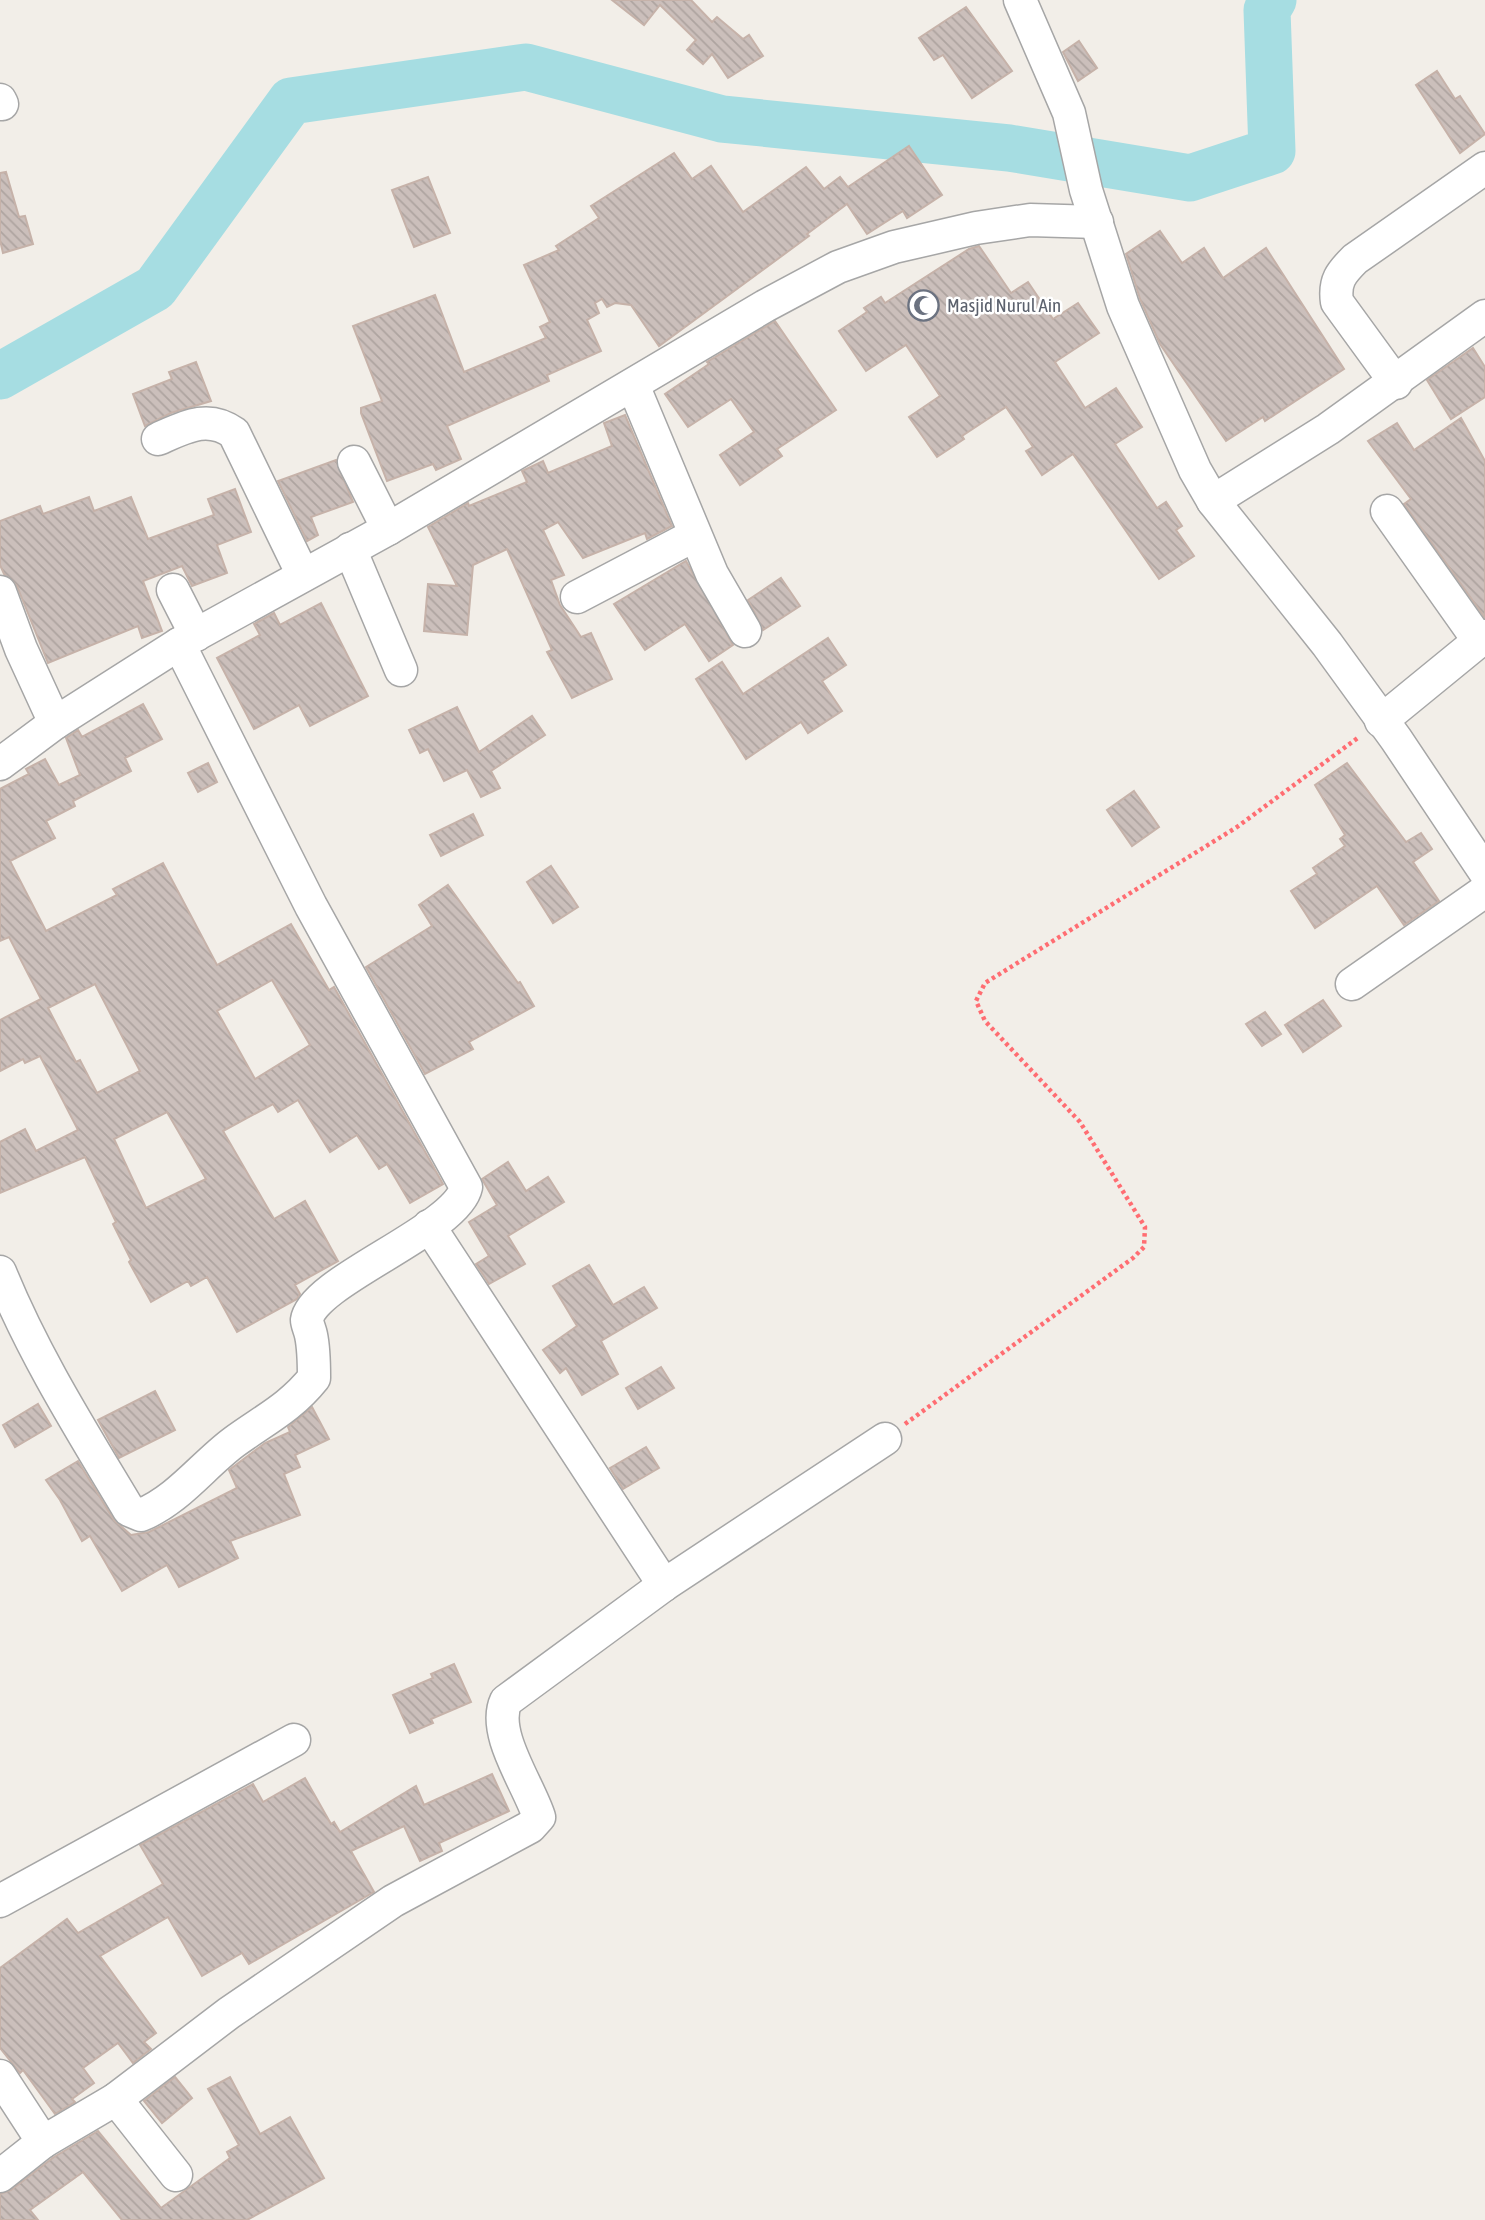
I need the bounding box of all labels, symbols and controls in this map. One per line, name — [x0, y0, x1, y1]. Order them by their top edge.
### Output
mosque icon: Masjid Nurul Ain — [907, 288, 941, 322]
place label: Masjid Nurul Ain — [947, 294, 1061, 316]

